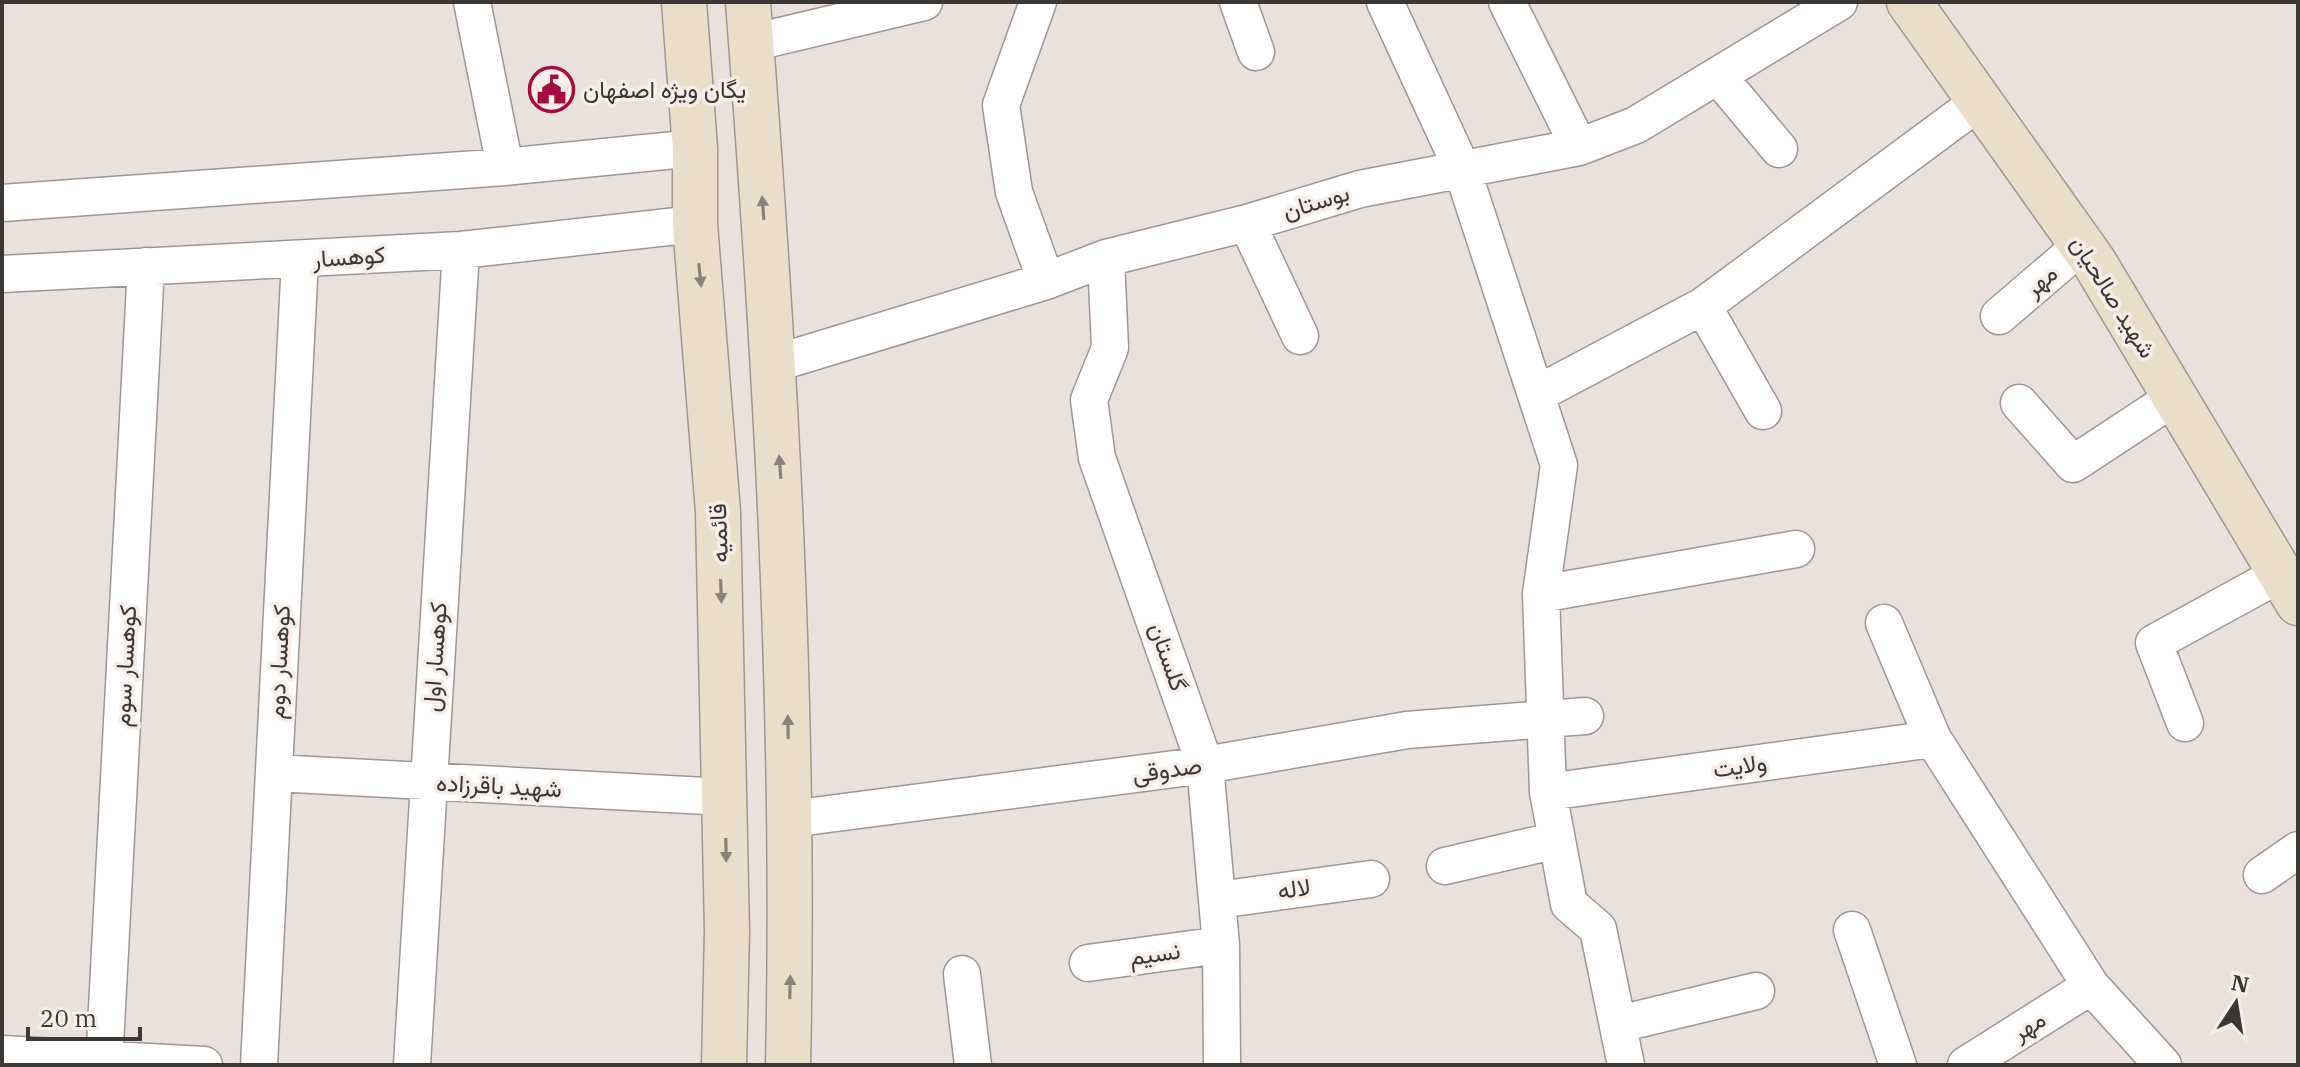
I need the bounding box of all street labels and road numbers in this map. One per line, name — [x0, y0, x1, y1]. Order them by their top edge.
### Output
street label: بوستان — [1278, 176, 1353, 226]
street label: شهید صالحیان — [2064, 229, 2164, 364]
street label: کوهسار — [311, 238, 386, 275]
street label: مهر — [2016, 257, 2064, 304]
street label: قائمیه — [701, 503, 735, 563]
street label: کوهسار اول — [414, 601, 454, 713]
street label: کوهسار سوم — [105, 604, 144, 728]
street label: کوهسار دوم — [259, 604, 298, 720]
street label: گلستان — [1142, 618, 1196, 695]
street label: ولایت — [1711, 745, 1769, 785]
street label: صدوقی — [1130, 748, 1204, 790]
street label: شهید باقرزاده — [435, 766, 563, 804]
street label: لاله — [1275, 870, 1312, 906]
street label: نسیم — [1127, 934, 1182, 973]
street label: مهر — [2005, 1003, 2051, 1048]

